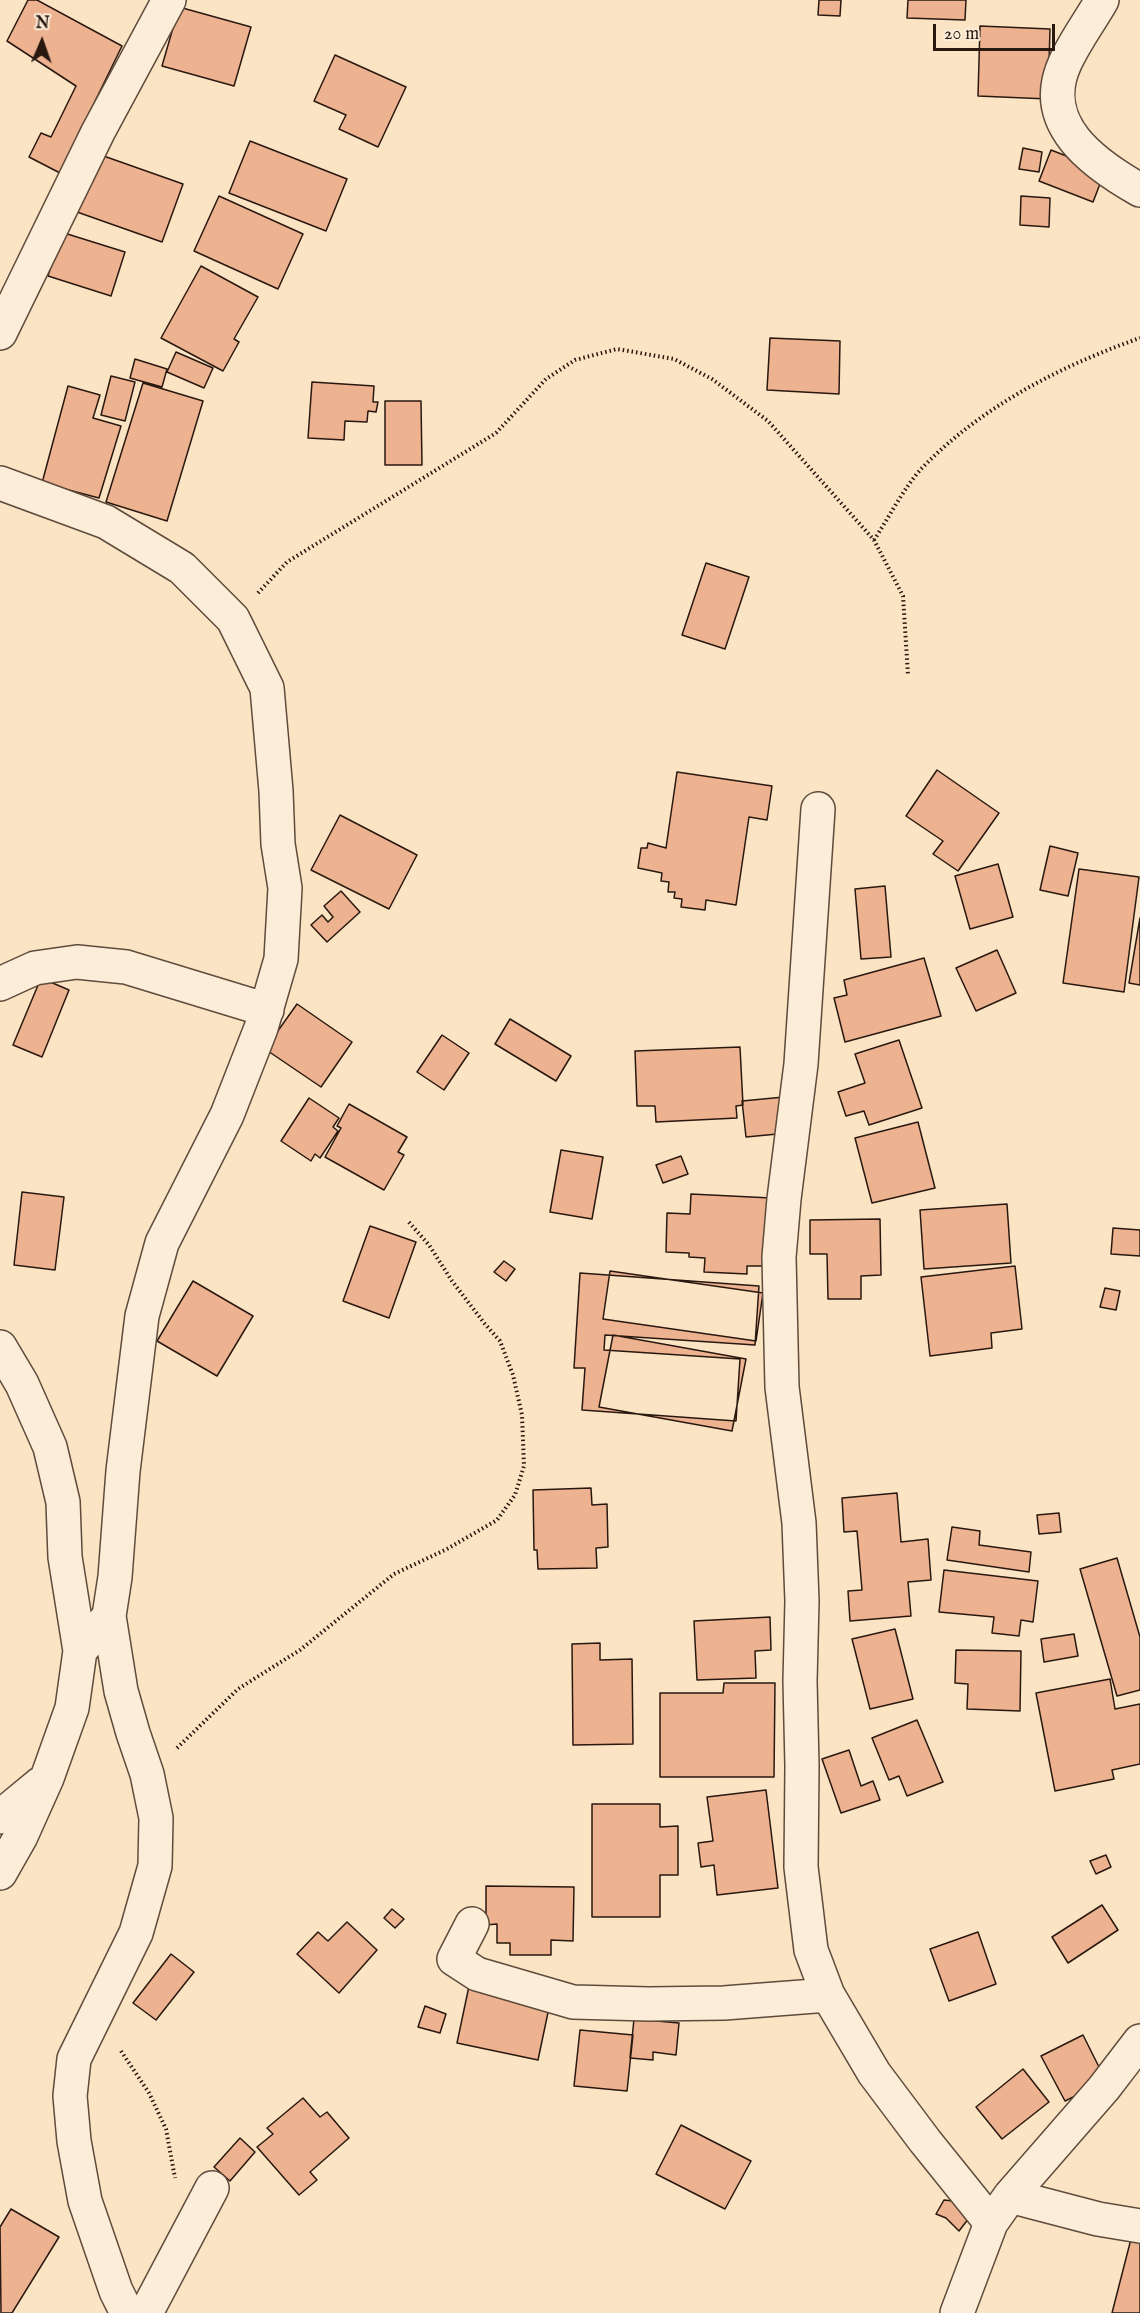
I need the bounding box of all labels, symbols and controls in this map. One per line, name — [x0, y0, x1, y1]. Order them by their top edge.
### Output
north arrow — [12, 12, 72, 72]
scale bar — [936, 12, 1058, 50]
text: N — [35, 14, 50, 34]
text: 20 m — [944, 23, 979, 46]

